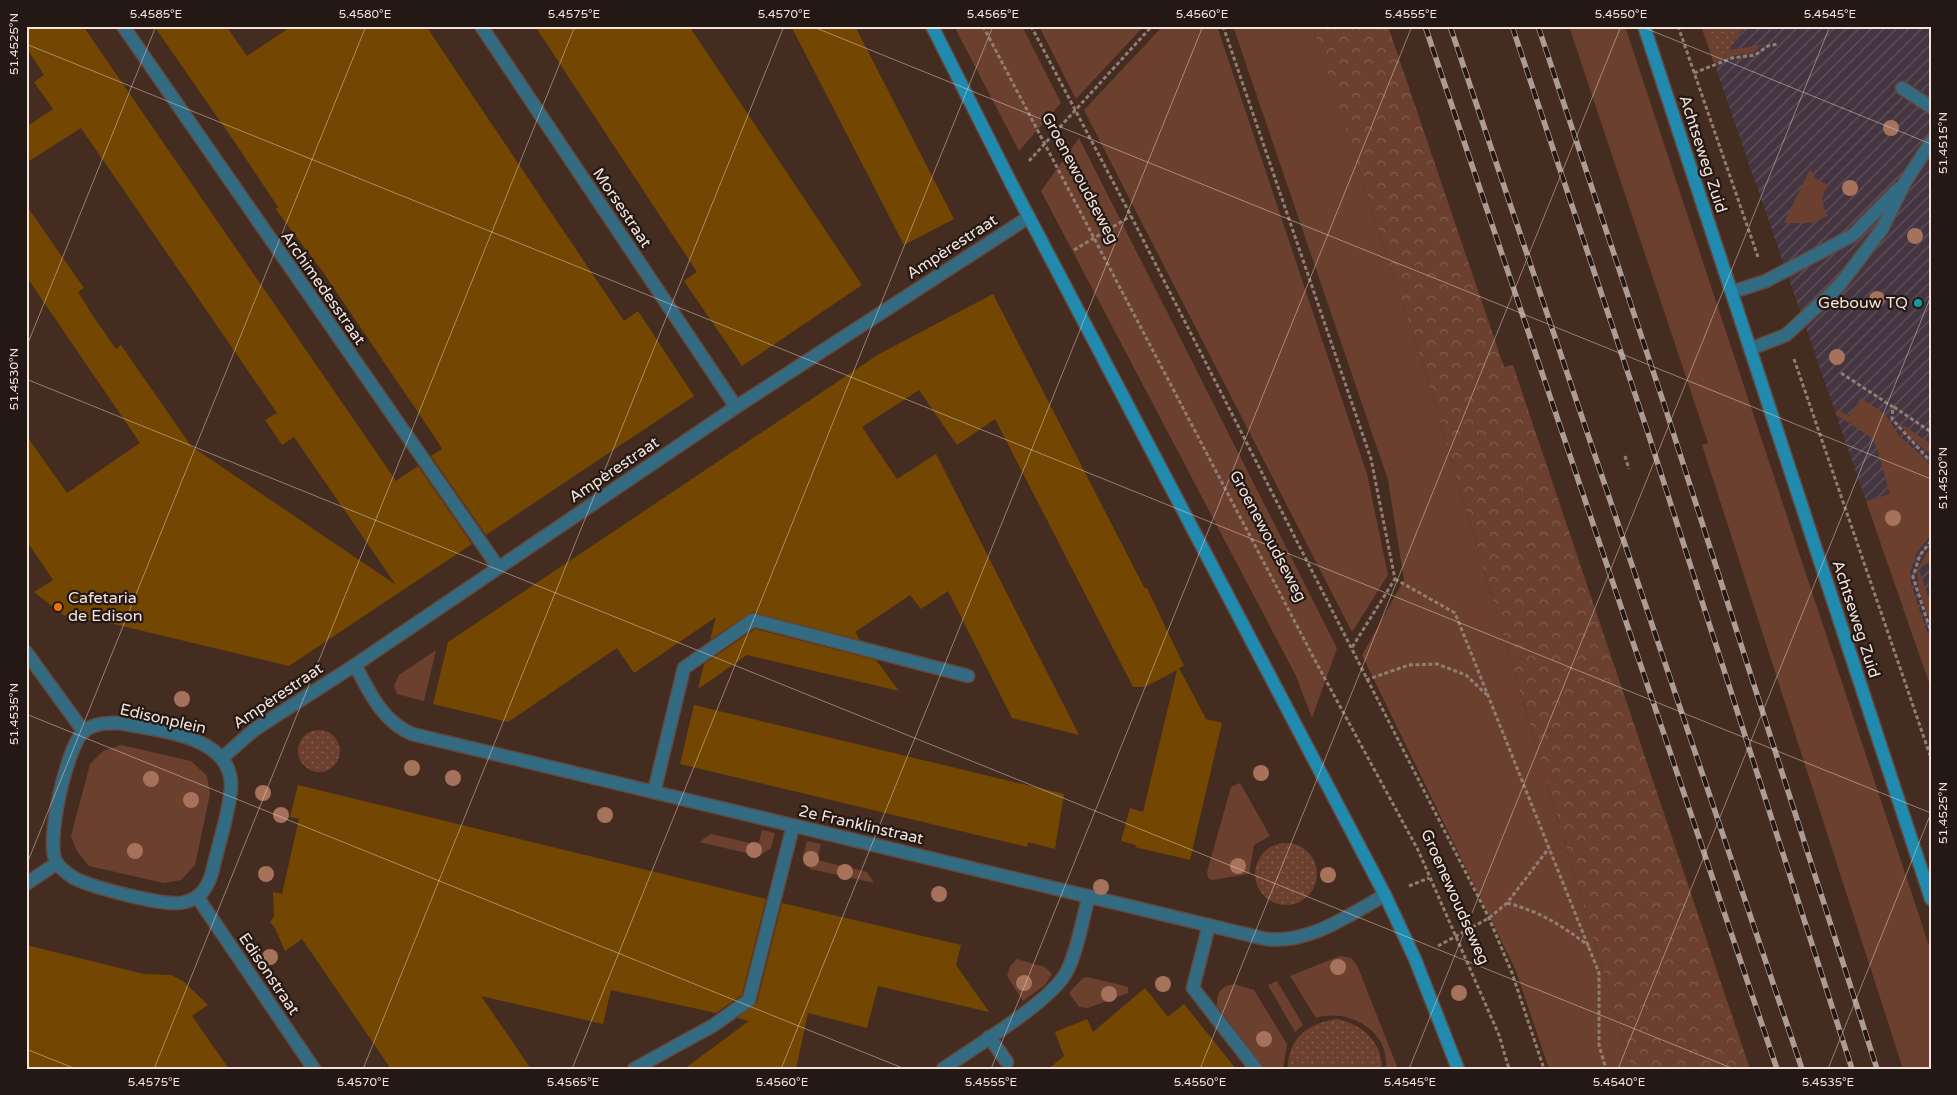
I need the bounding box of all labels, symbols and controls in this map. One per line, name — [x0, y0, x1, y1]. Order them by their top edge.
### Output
text: 5.4585°E — [130, 7, 183, 21]
text: 5.4580°E — [339, 7, 392, 21]
text: 5.4575°E — [548, 7, 601, 21]
text: 5.4570°E — [758, 7, 811, 21]
text: 5.4565°E — [967, 7, 1020, 21]
text: 5.4560°E — [1176, 7, 1229, 21]
text: 5.4555°E — [1385, 7, 1438, 21]
text: 5.4550°E — [1595, 7, 1648, 21]
text: 5.4545°E — [1804, 7, 1857, 21]
text: 51.4525°N — [7, 13, 21, 75]
street label: Achtseweg Zuid — [1675, 93, 1731, 215]
street label: Groenewoudseweg — [1037, 109, 1123, 247]
text: 51.4515°N — [1936, 112, 1950, 174]
street label: Morsestraat — [588, 164, 656, 252]
street label: Ampèrestraat — [903, 210, 1001, 284]
street label: Archimedesstraat — [276, 227, 370, 349]
place label: Gebouw TQ — [1818, 293, 1908, 313]
marker: Gebouw TQ — [1912, 297, 1924, 309]
text: 51.4530°N — [7, 348, 21, 410]
street label: Ampèrestraat — [565, 433, 663, 507]
text: 51.4520°N — [1936, 447, 1950, 509]
street label: Groenewoudseweg — [1225, 467, 1311, 605]
street label: Achtseweg Zuid — [1828, 558, 1884, 680]
place label: Cafetaria de Edison — [68, 588, 143, 626]
marker: Cafetaria de Edison — [52, 601, 64, 613]
street label: Ampèrestraat — [229, 659, 327, 733]
text: 51.4535°N — [7, 683, 21, 745]
street label: Edisonplein — [118, 699, 208, 739]
text: 51.4525°N — [1936, 782, 1950, 844]
street label: 2e Franklinstraat — [797, 801, 925, 849]
street label: Groenewoudseweg — [1416, 826, 1494, 968]
street label: Edisonstraat — [234, 929, 304, 1019]
text: 5.4575°E — [128, 1075, 181, 1089]
text: 5.4570°E — [337, 1075, 390, 1089]
text: 5.4565°E — [547, 1075, 600, 1089]
text: 5.4560°E — [756, 1075, 809, 1089]
text: 5.4555°E — [965, 1075, 1018, 1089]
text: 5.4550°E — [1174, 1075, 1227, 1089]
text: 5.4545°E — [1384, 1075, 1437, 1089]
text: 5.4540°E — [1593, 1075, 1646, 1089]
text: 5.4535°E — [1802, 1075, 1855, 1089]

